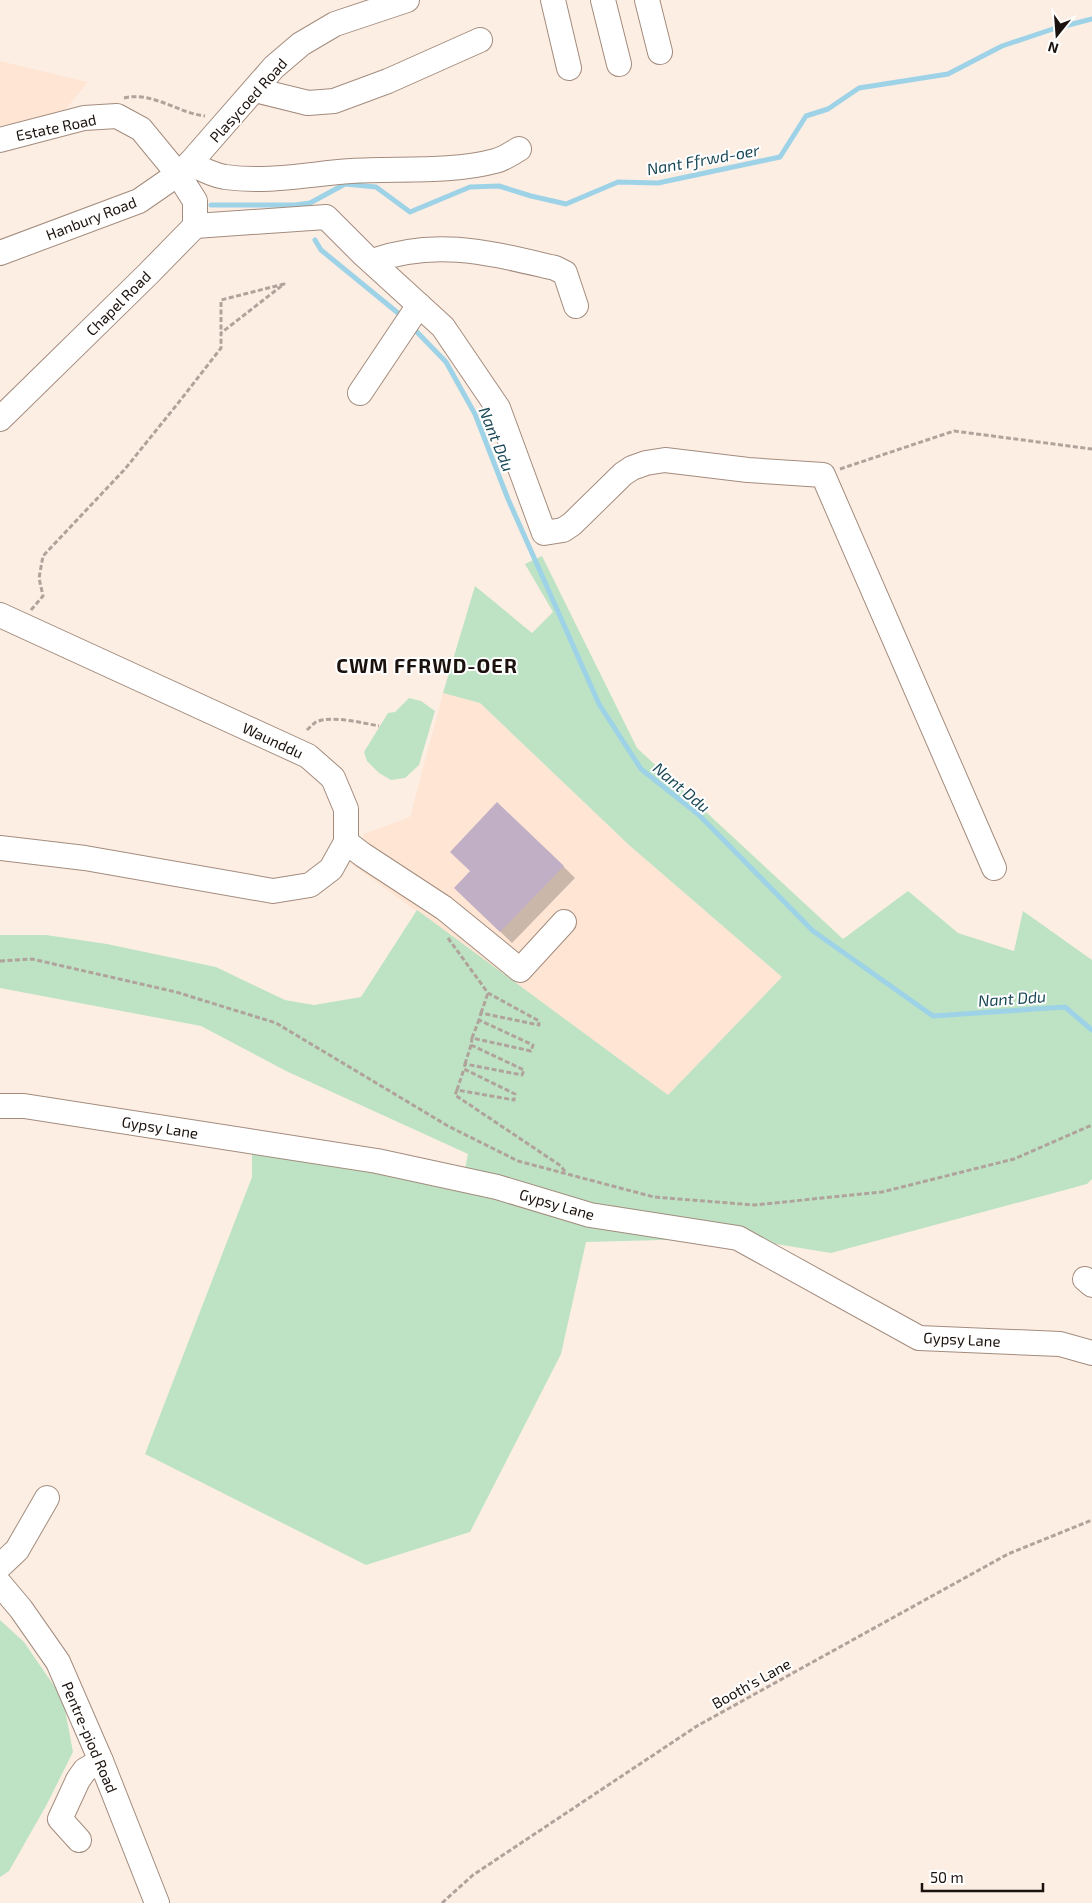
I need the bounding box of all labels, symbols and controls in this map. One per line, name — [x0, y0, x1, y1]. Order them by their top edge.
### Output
north arrow — [1032, 10, 1082, 60]
text: N — [1046, 38, 1060, 58]
street label: Plasycoed Road — [205, 54, 291, 146]
street label: Estate Road — [14, 110, 98, 144]
water label: Nant Ffrwd-oer — [645, 140, 761, 178]
street label: Hanbury Road — [43, 192, 139, 244]
street label: Chapel Road — [82, 267, 154, 339]
water label: Nant Ddu — [475, 404, 519, 474]
district label: CWM FFRWD-OER — [336, 653, 518, 677]
street label: Waunddu — [240, 718, 306, 762]
water label: Nant Ddu — [650, 758, 714, 816]
water label: Nant Ddu — [977, 986, 1047, 1010]
street label: Gypsy Lane — [120, 1112, 200, 1142]
street label: Gypsy Lane — [517, 1185, 597, 1223]
street label: Gypsy Lane — [923, 1328, 1001, 1350]
street label: Booth's Lane — [708, 1654, 794, 1712]
street label: Pentre-piod Road — [58, 1679, 122, 1795]
scale bar — [922, 1860, 1043, 1892]
text: 50 m — [930, 1868, 964, 1886]

